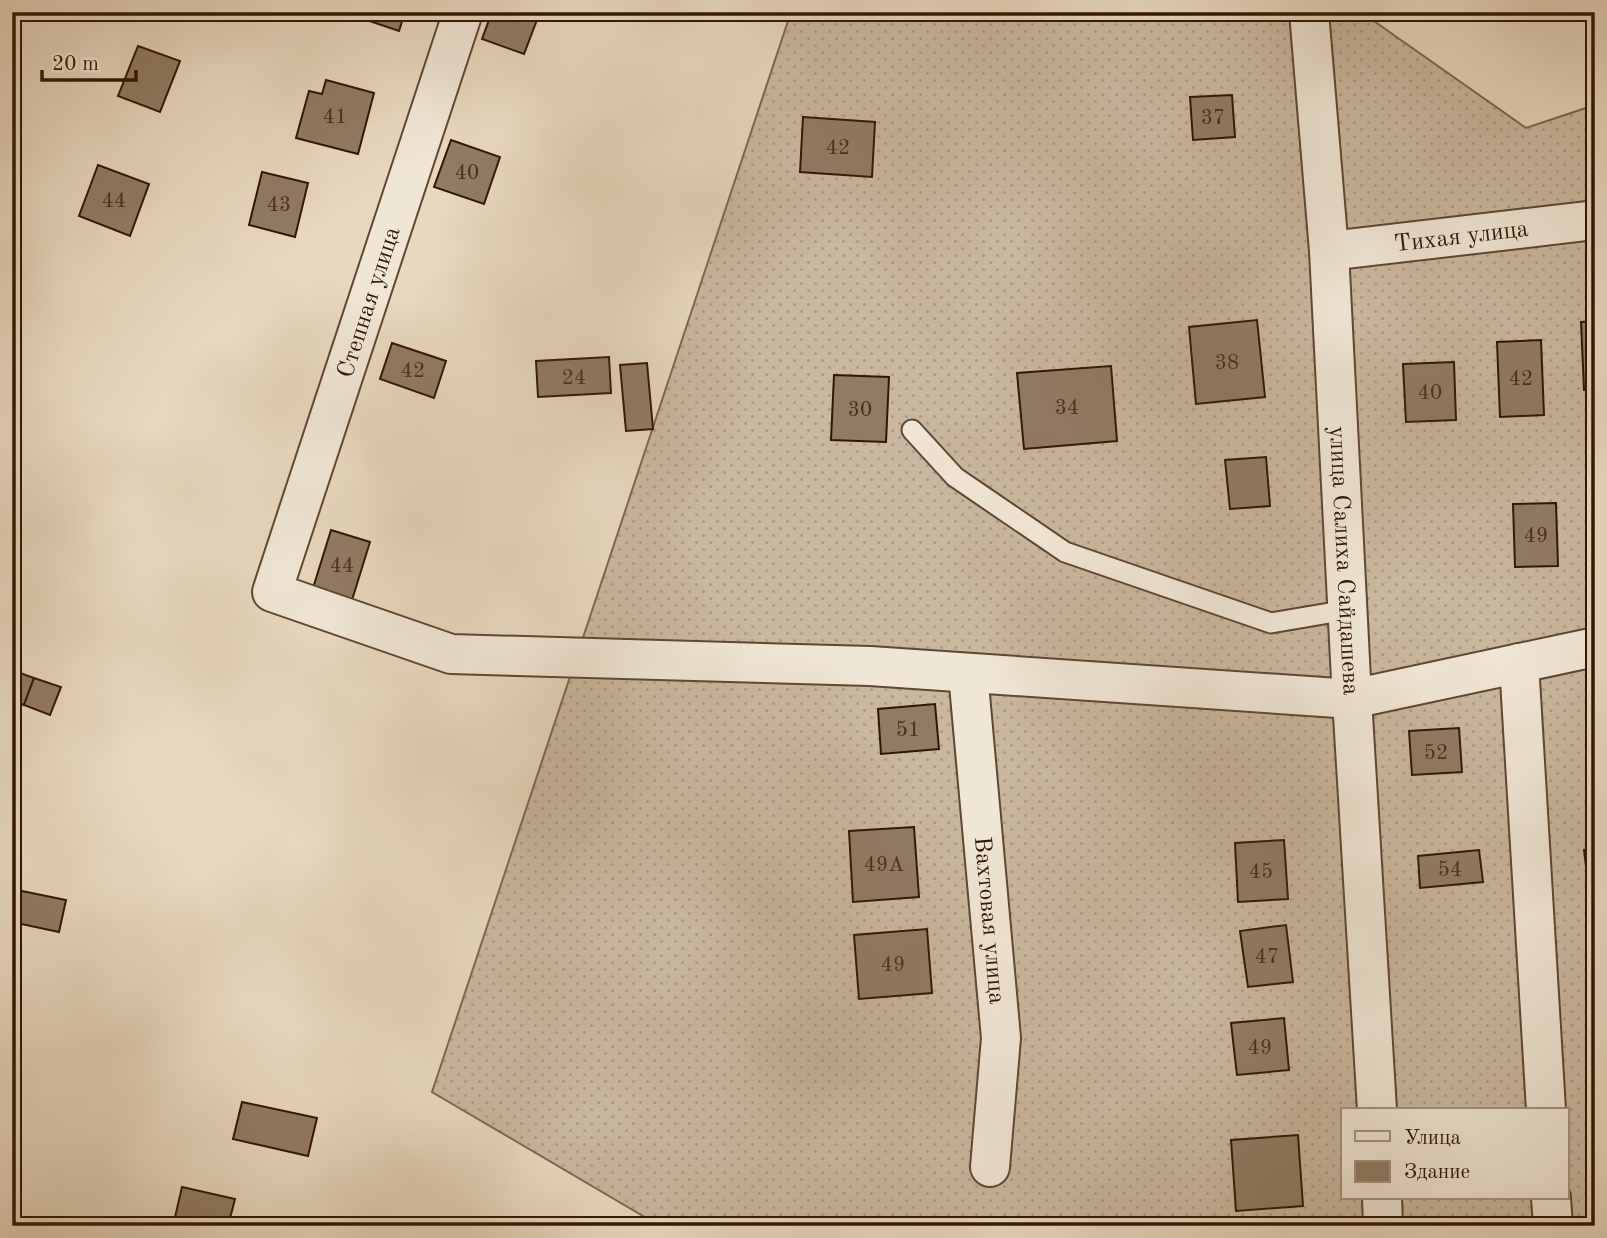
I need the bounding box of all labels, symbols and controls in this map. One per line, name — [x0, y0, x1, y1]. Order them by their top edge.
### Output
scale bar — [42, 38, 136, 82]
text: 20 m — [52, 54, 99, 75]
house number: 41 — [323, 107, 347, 128]
house number: 37 — [1201, 108, 1225, 129]
house number: 42 — [826, 138, 850, 159]
house number: 40 — [455, 163, 479, 184]
house number: 44 — [102, 191, 126, 212]
house number: 43 — [267, 195, 291, 216]
street label: Тихая улица — [1393, 218, 1530, 257]
street label: Степная улица — [334, 224, 406, 381]
house number: 38 — [1215, 353, 1239, 374]
house number: 42 — [401, 361, 425, 382]
house number: 24 — [562, 368, 586, 389]
house number: 42 — [1509, 369, 1533, 390]
house number: 40 — [1418, 383, 1442, 404]
house number: 34 — [1055, 398, 1079, 419]
house number: 30 — [848, 400, 872, 421]
street label: улица Салиха Сайдашева — [1324, 426, 1362, 696]
house number: 49 — [1524, 526, 1548, 547]
house number: 44 — [330, 556, 354, 577]
house number: 51 — [896, 720, 920, 741]
house number: 52 — [1424, 743, 1448, 764]
street label: Вахтовая улица — [969, 835, 1008, 1005]
house number: 49А — [864, 855, 904, 876]
house number: 54 — [1438, 860, 1462, 881]
house number: 45 — [1249, 862, 1273, 883]
house number: 47 — [1255, 947, 1279, 968]
house number: 49 — [881, 955, 905, 976]
house number: 49 — [1248, 1038, 1272, 1059]
legend — [1341, 1108, 1568, 1200]
text: Улица — [1404, 1128, 1461, 1149]
text: Здание — [1404, 1162, 1470, 1183]

